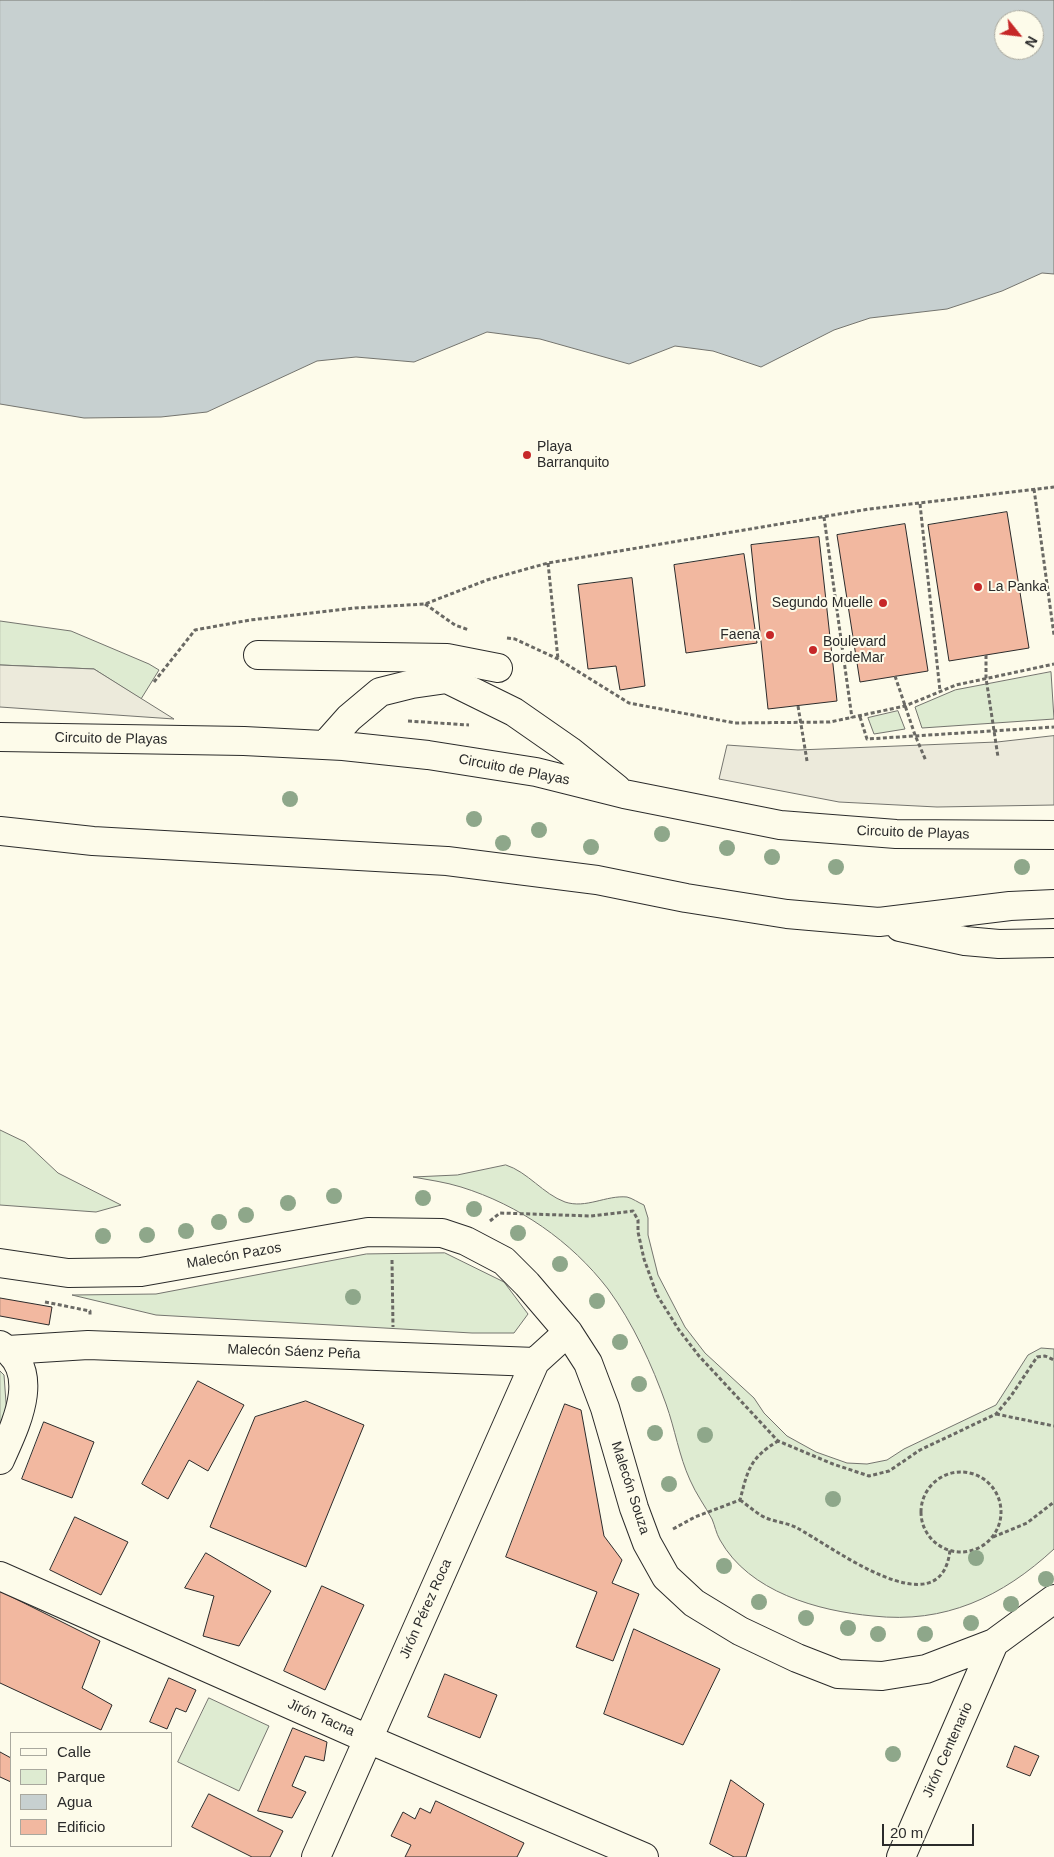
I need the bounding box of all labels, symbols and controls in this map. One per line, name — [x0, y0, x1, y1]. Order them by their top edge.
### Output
north arrow — [994, 10, 1044, 60]
text: N — [1022, 33, 1041, 50]
place label: Playa Barranquito — [537, 439, 609, 472]
marker: Playa Barranquito — [521, 449, 533, 461]
place label: La Panka — [988, 579, 1047, 595]
marker: La Panka — [972, 581, 984, 593]
place label: Segundo Muelle — [772, 595, 873, 611]
marker: Segundo Muelle — [877, 597, 889, 609]
place label: Faena — [720, 627, 760, 643]
marker: Faena — [764, 629, 776, 641]
place label: Boulevard BordeMar — [823, 634, 886, 666]
marker: Boulevard BordeMar — [807, 644, 819, 656]
street label: Circuito de Playas — [54, 730, 168, 748]
street label: Circuito de Playas — [457, 751, 571, 789]
street label: Circuito de Playas — [856, 823, 970, 843]
street label: Malecón Pazos — [185, 1239, 283, 1273]
street label: Malecón Sáenz Peña — [227, 1341, 361, 1363]
street label: Malecón Souza — [607, 1440, 653, 1536]
street label: Jirón Pérez Roca — [396, 1557, 456, 1661]
street label: Jirón Tacna — [285, 1696, 357, 1740]
street label: Jirón Centenario — [919, 1700, 977, 1800]
legend — [10, 1732, 172, 1847]
text: Calle — [57, 1743, 91, 1760]
text: Parque — [57, 1768, 105, 1785]
text: Agua — [57, 1793, 92, 1810]
scale bar — [884, 1814, 976, 1846]
text: Edificio — [57, 1818, 105, 1835]
text: 20 m — [890, 1824, 923, 1841]

